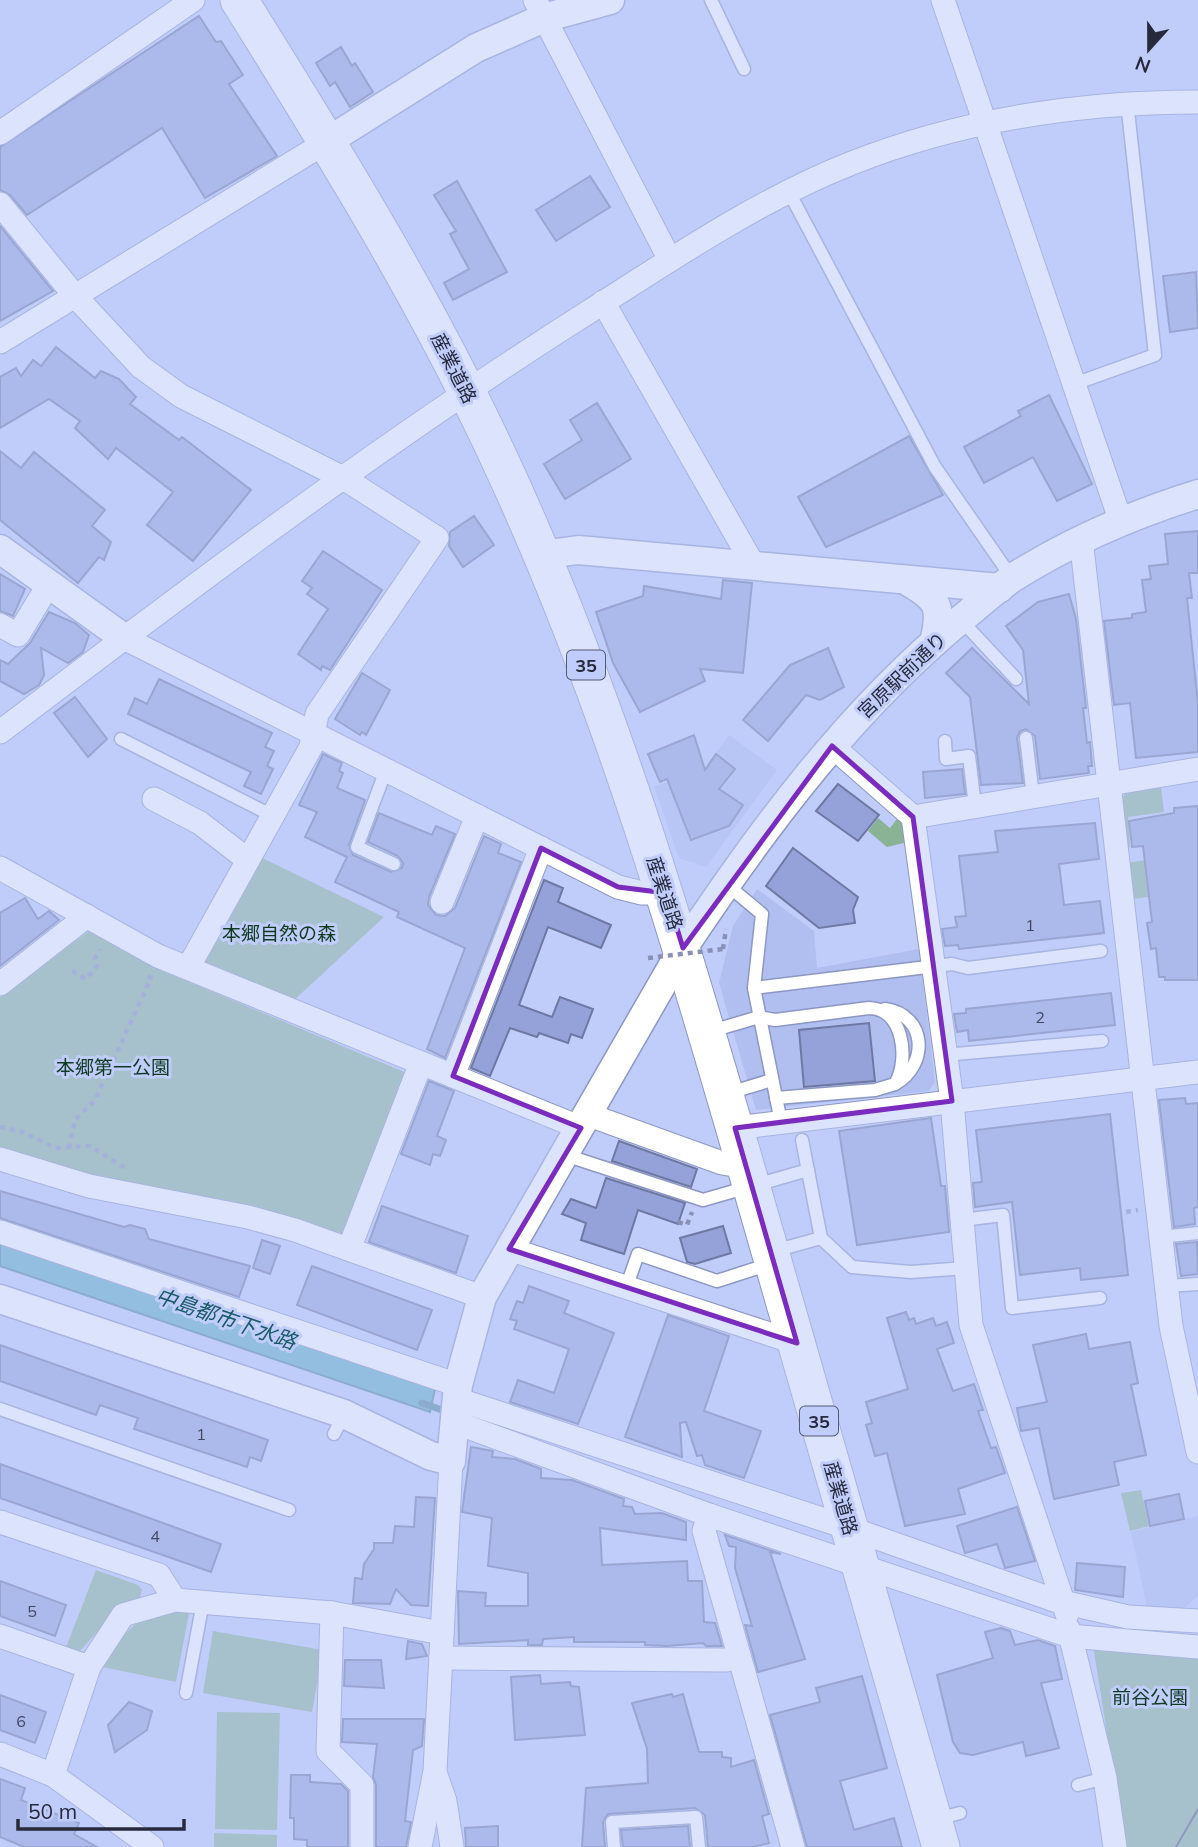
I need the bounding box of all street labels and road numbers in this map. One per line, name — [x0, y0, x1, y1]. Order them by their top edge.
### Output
street label: 産業道路 — [426, 329, 482, 407]
street label: 宮原駅前通り — [853, 627, 951, 723]
road number: 35 — [567, 650, 605, 680]
street label: 産業道路 — [642, 853, 688, 933]
road number: 35 — [800, 1406, 838, 1436]
street label: 産業道路 — [819, 1458, 863, 1538]

